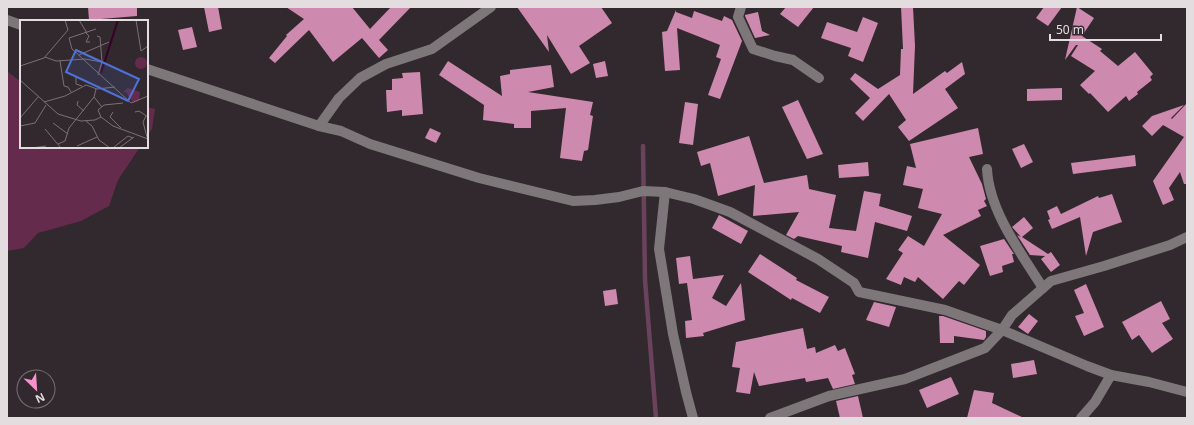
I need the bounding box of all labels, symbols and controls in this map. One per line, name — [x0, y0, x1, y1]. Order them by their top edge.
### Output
scale bar — [1050, 16, 1161, 42]
inset map — [20, 20, 148, 148]
text: 50 m — [1056, 21, 1084, 38]
north arrow — [16, 369, 56, 409]
text: N — [33, 390, 48, 407]

